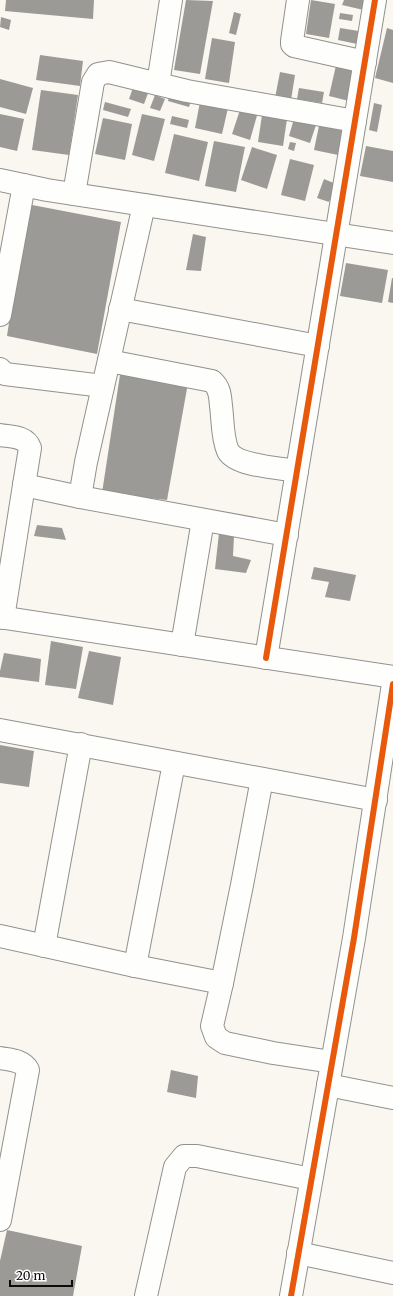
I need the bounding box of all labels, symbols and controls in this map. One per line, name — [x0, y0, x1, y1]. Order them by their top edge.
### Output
scale bar — [10, 1262, 72, 1288]
text: 20 m — [16, 1268, 45, 1283]

